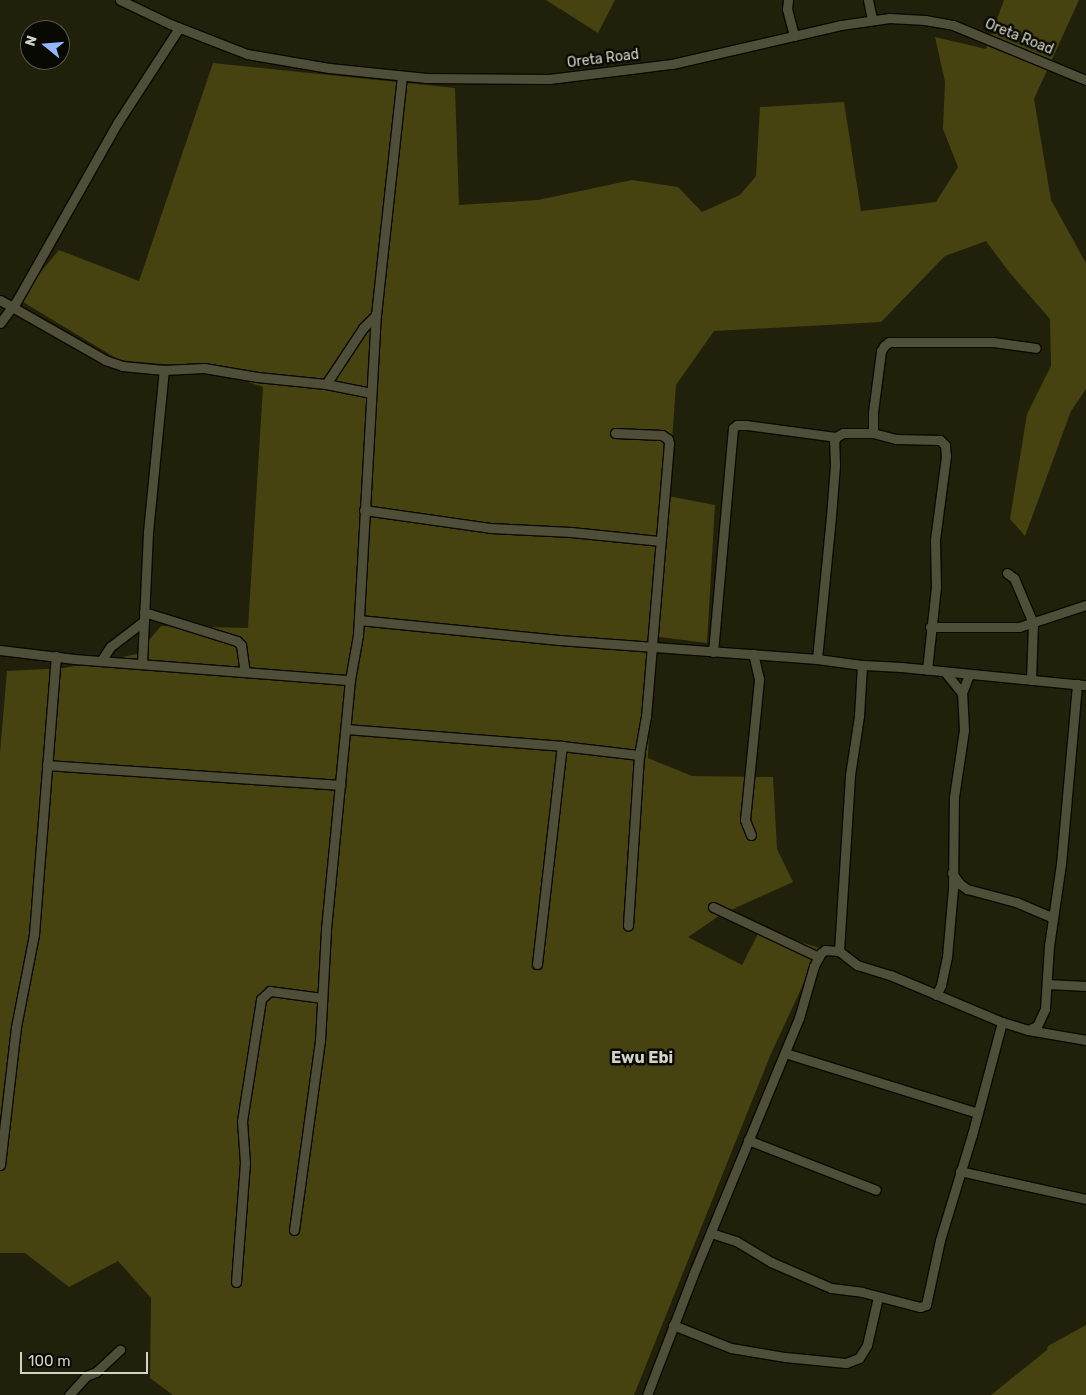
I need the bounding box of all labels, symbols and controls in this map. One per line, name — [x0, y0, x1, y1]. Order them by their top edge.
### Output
street label: Oreta Road — [982, 16, 1056, 58]
north arrow — [20, 20, 70, 70]
text: N — [22, 33, 41, 48]
street label: Oreta Road — [566, 46, 640, 72]
district label: Ewu Ebi — [611, 1048, 673, 1068]
scale bar — [22, 1342, 150, 1374]
text: 100 m — [28, 1352, 70, 1370]

